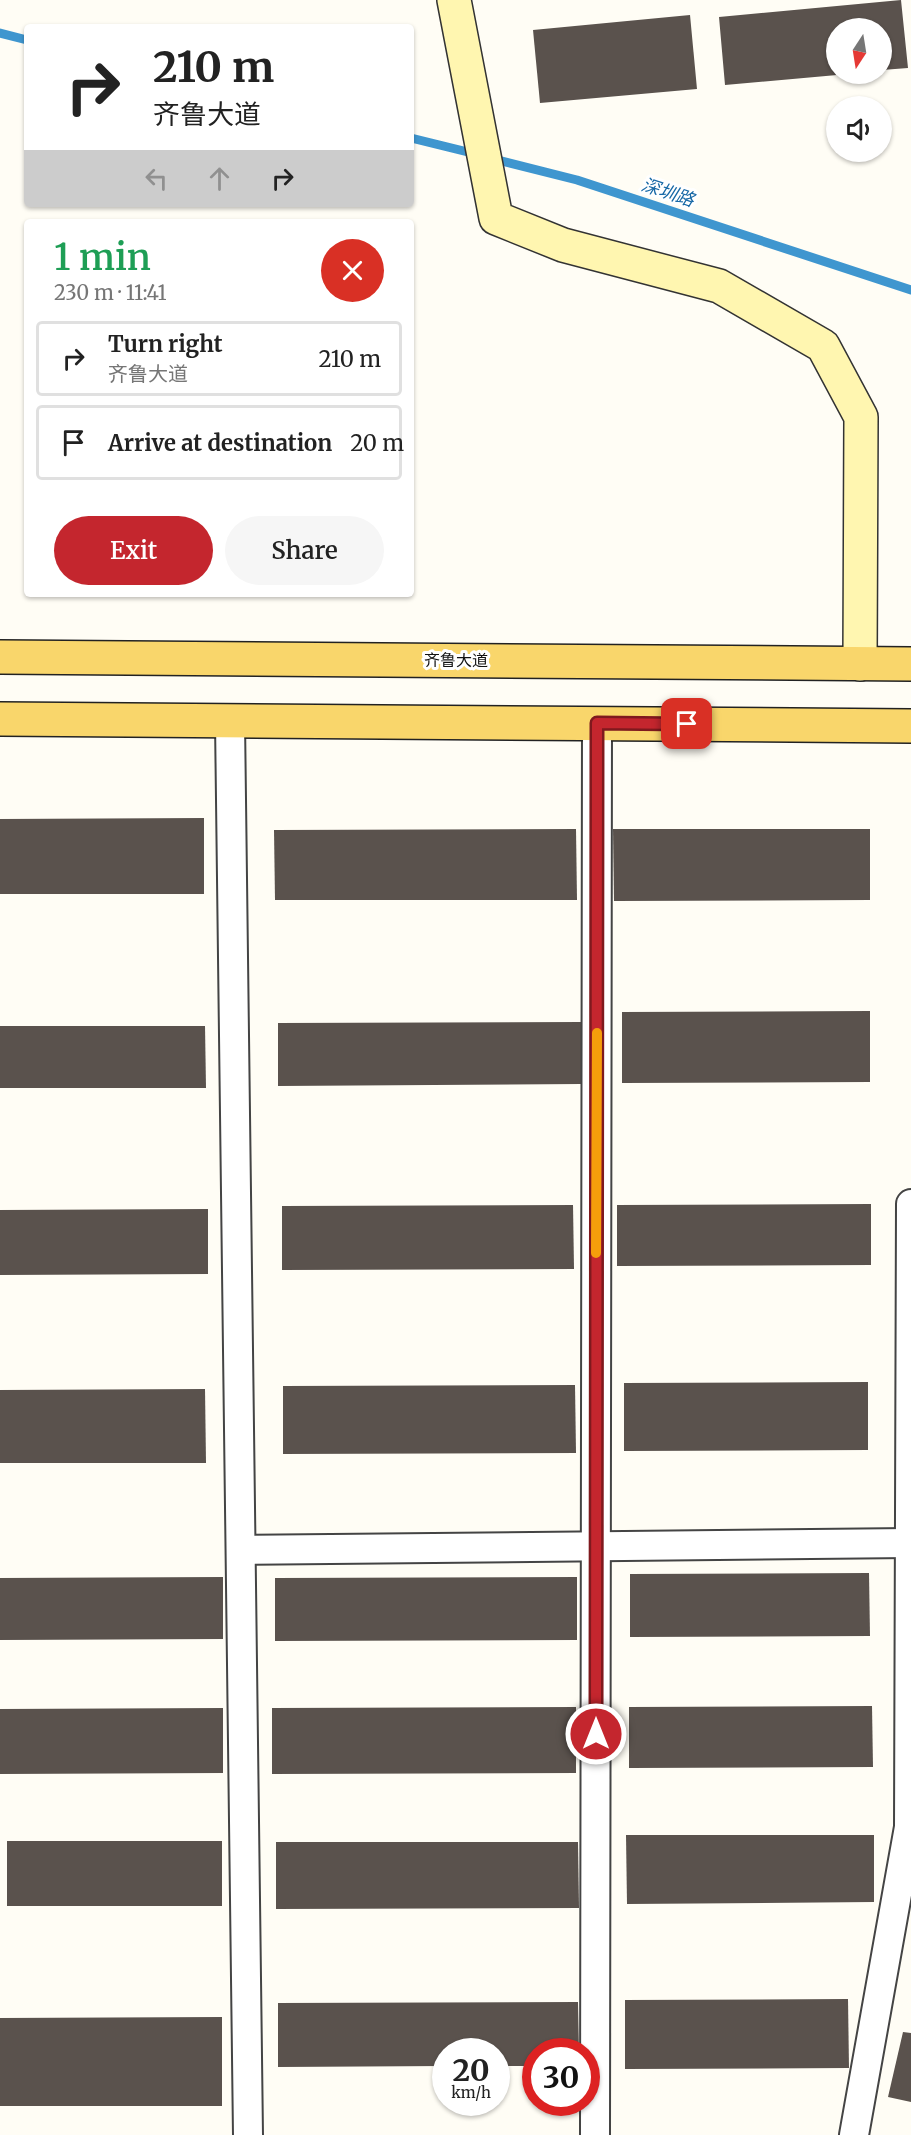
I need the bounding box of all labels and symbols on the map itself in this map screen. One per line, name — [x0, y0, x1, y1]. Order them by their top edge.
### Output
north arrow — [826, 18, 892, 84]
water label: 深圳路 — [639, 173, 699, 212]
street label: 齐鲁大道 — [424, 650, 488, 670]
pin — [661, 698, 712, 749]
position arrow — [564, 1702, 628, 1766]
speed limit sign: 30 — [522, 2038, 600, 2116]

